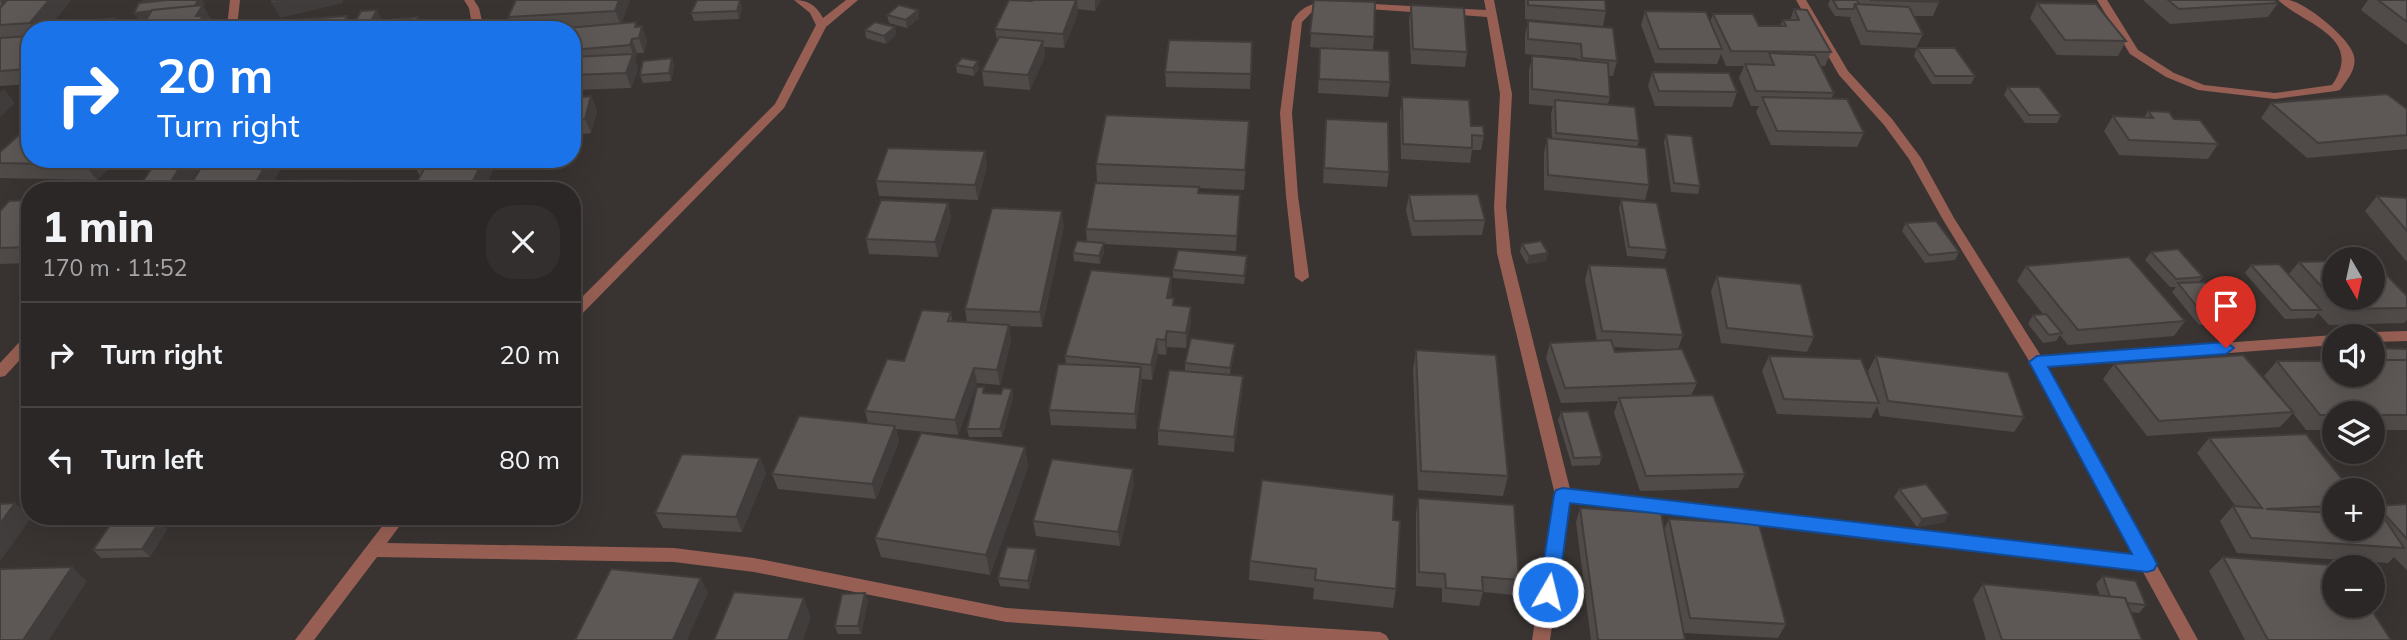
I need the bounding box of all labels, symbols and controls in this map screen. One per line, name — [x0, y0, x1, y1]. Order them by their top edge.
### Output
text: 20 m — [157, 44, 273, 105]
icon: right — [42, 49, 133, 140]
text: Turn right — [157, 105, 300, 145]
text: 1 min — [42, 200, 155, 253]
button: close — [486, 205, 560, 279]
north arrow — [2322, 247, 2385, 310]
map controls — [2322, 247, 2385, 618]
text: 170 m · 11:52 — [42, 253, 187, 282]
pin — [2196, 276, 2256, 348]
icon: arrive — [2207, 287, 2245, 325]
button: sound — [2322, 324, 2385, 387]
icon: right — [42, 336, 80, 374]
text: Turn right — [101, 338, 222, 371]
text: 20 m — [499, 338, 560, 371]
button: layers — [2322, 401, 2385, 464]
icon: left — [42, 441, 80, 479]
text: Turn left — [101, 443, 203, 476]
text: 80 m — [499, 443, 560, 476]
button: + — [2322, 478, 2385, 541]
position arrow — [1511, 555, 1585, 629]
button: − — [2322, 555, 2385, 618]

